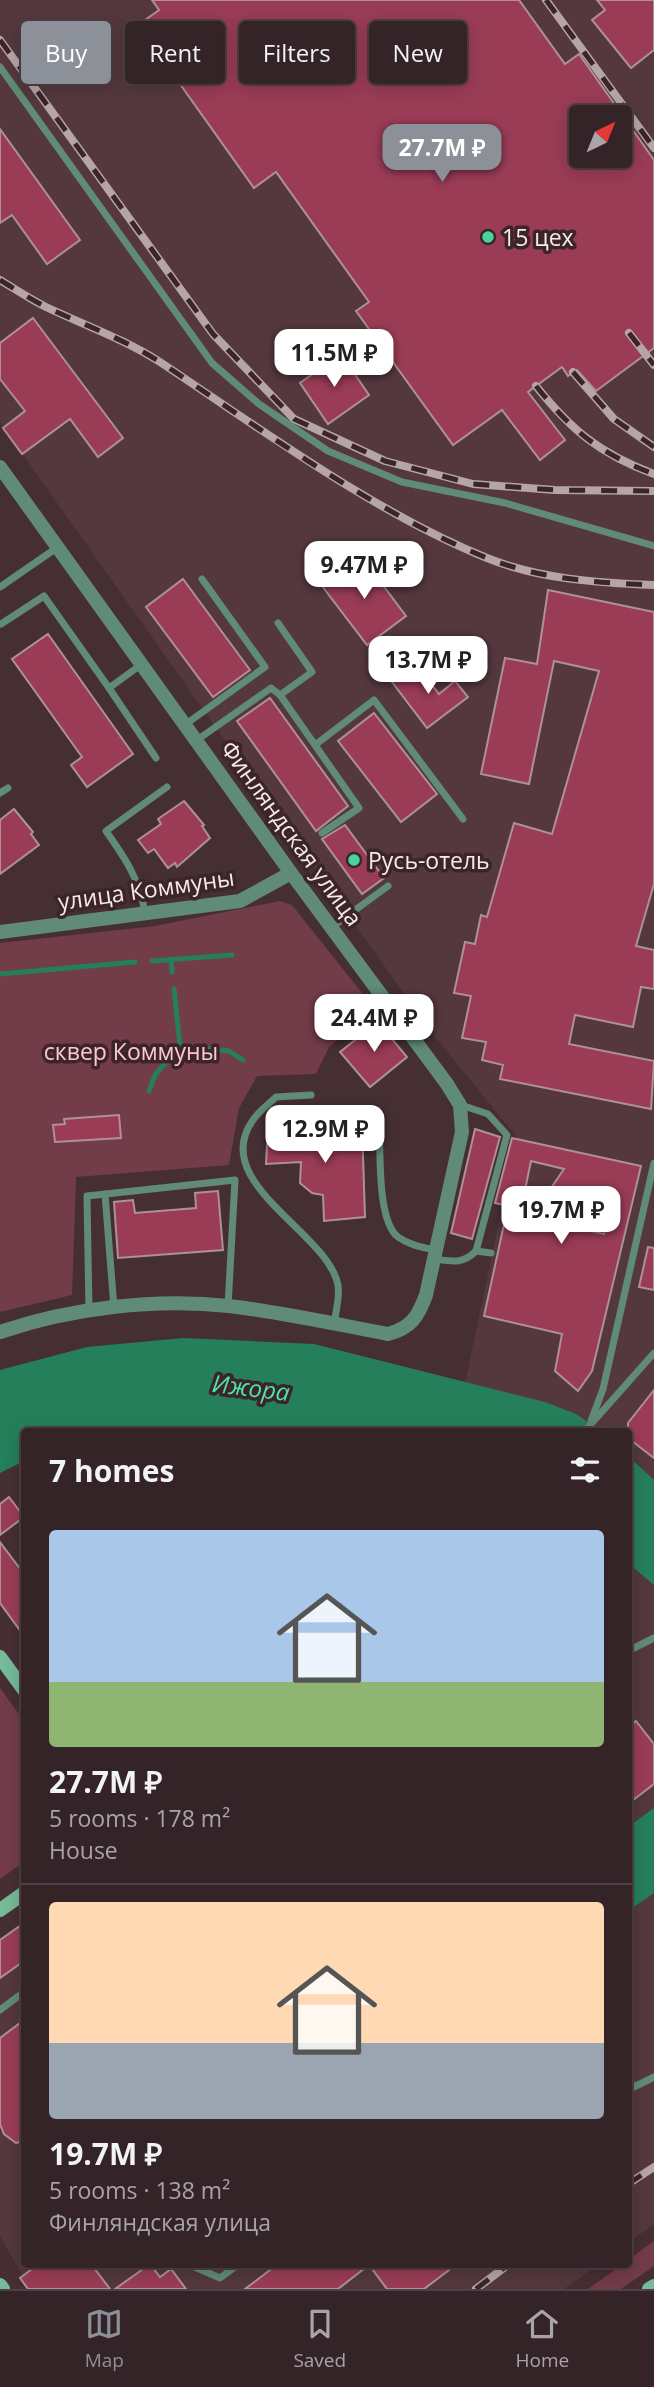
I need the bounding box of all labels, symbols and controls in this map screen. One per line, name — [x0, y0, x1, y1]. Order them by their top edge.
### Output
chip: Buy — [21, 21, 111, 84]
chip: Rent — [125, 21, 225, 84]
chip: Filters — [239, 21, 355, 84]
chip: New — [369, 21, 467, 84]
north arrow — [569, 105, 632, 168]
map controls — [569, 105, 632, 168]
pin: 27.7M ₽ — [377, 124, 507, 184]
text: 27.7M ₽ — [398, 131, 486, 163]
place label: 15 цех — [502, 221, 574, 253]
marker: 15 цех — [480, 229, 496, 245]
pin: 11.5M ₽ — [269, 330, 399, 389]
text: 11.5M ₽ — [290, 336, 378, 368]
pin: 9.47M ₽ — [299, 542, 429, 601]
text: 9.47M ₽ — [320, 548, 408, 580]
pin: 13.7M ₽ — [363, 636, 493, 696]
text: 13.7M ₽ — [384, 643, 472, 675]
street label: Финляндская улица — [214, 734, 370, 932]
place label: Русь-отель — [368, 844, 490, 876]
marker: Русь-отель — [346, 852, 362, 868]
street label: улица Коммуны — [56, 861, 236, 917]
pin: 24.4M ₽ — [309, 995, 439, 1054]
text: 24.4M ₽ — [330, 1001, 418, 1033]
park label: сквер Коммуны — [44, 1035, 218, 1067]
pin: 12.9M ₽ — [260, 1106, 390, 1165]
text: 12.9M ₽ — [281, 1112, 369, 1144]
pin: 19.7M ₽ — [496, 1186, 626, 1246]
text: 19.7M ₽ — [517, 1193, 605, 1225]
water label: Ижора — [210, 1366, 292, 1408]
text: 7 homes — [49, 1450, 174, 1491]
icon: filters — [566, 1451, 604, 1489]
icon: home — [264, 1575, 390, 1701]
text: 27.7M ₽ — [49, 1761, 163, 1802]
text: 5 rooms · 178 m² — [49, 1802, 230, 1834]
text: House — [49, 1834, 118, 1866]
icon: home — [264, 1947, 390, 2073]
text: 19.7M ₽ — [49, 2133, 163, 2174]
text: 5 rooms · 138 m² — [49, 2174, 230, 2206]
text: Финляндская улица — [49, 2206, 271, 2238]
tab: Map — [85, 2305, 124, 2373]
tab: Saved — [293, 2305, 346, 2373]
tab: Home — [516, 2305, 569, 2373]

